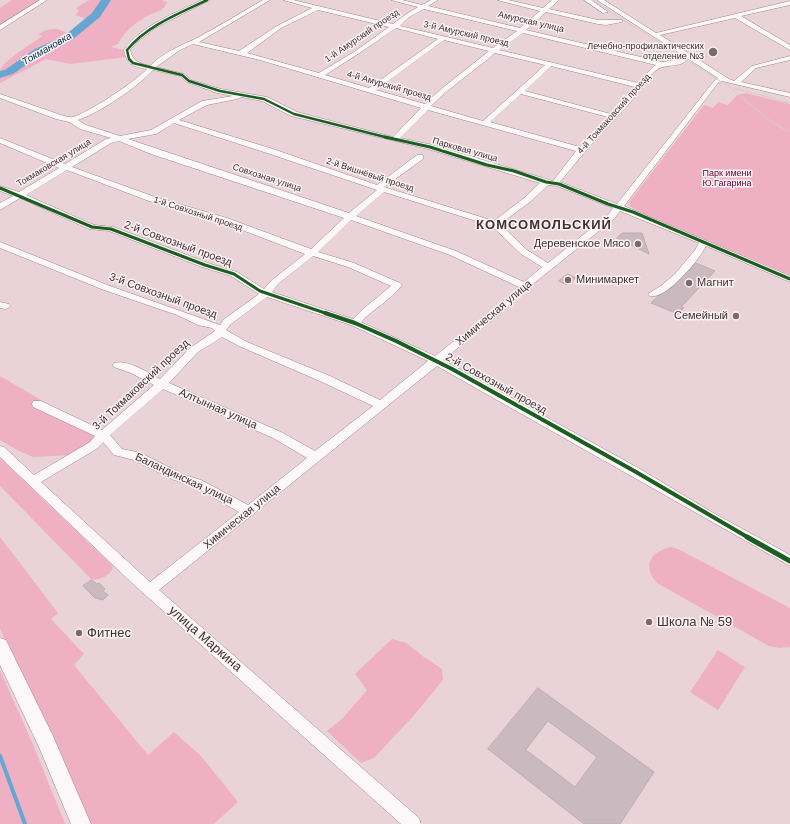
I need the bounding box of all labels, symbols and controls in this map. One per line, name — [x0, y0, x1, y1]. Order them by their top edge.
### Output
street label: 1-й Амурский проезд — [323, 7, 401, 65]
street label: Амурская улица — [497, 9, 565, 35]
street label: 3-й Амурский проезд — [422, 19, 510, 49]
water label: Токмановка — [20, 30, 74, 68]
place label: Лечебно-профилактических отделение №3 — [587, 42, 704, 63]
marker: Лечебно-профилактических отделение №3 — [707, 46, 719, 58]
street label: 4-й Амурский проезд — [346, 69, 432, 103]
street label: 4-й Токмаковский проезд — [575, 72, 653, 156]
street label: Парковая улица — [431, 136, 499, 164]
street label: Токмаковская улица — [15, 137, 93, 189]
street label: 2-й Вишнёвый проезд — [325, 156, 415, 194]
street label: Совхозная улица — [231, 162, 303, 194]
park label: Парк имени Ю.Гагарина — [702, 169, 752, 190]
street label: 1-й Совхозный проезд — [152, 194, 244, 234]
district label: КОМСОМОЛЬСКИЙ — [476, 217, 612, 233]
street label: 2-й Совхозный проезд — [122, 218, 234, 270]
place label: Деревенское Мясо — [534, 237, 630, 251]
marker: Деревенское Мясо — [633, 239, 643, 249]
street label: 3-й Совхозный проезд — [107, 270, 219, 322]
place label: Минимаркет — [576, 273, 639, 287]
marker: Минимаркет — [563, 275, 573, 285]
place label: Магнит — [697, 276, 734, 290]
street label: Химическая улица — [453, 277, 535, 349]
marker: Магнит — [684, 278, 694, 288]
place label: Семейный — [674, 309, 728, 323]
marker: Семейный — [731, 311, 741, 321]
street label: 3-й Токмаковский проезд — [90, 337, 192, 433]
street label: 2-й Совхозный проезд — [443, 351, 549, 417]
street label: Алтынная улица — [177, 386, 259, 432]
street label: Баландинская улица — [133, 451, 235, 507]
street label: Химическая улица — [201, 482, 283, 552]
street label: улица Маркина — [165, 603, 245, 675]
place label: Школа № 59 — [657, 614, 732, 630]
marker: Школа № 59 — [644, 617, 654, 627]
place label: Фитнес — [87, 625, 131, 641]
marker: Фитнес — [74, 628, 84, 638]

